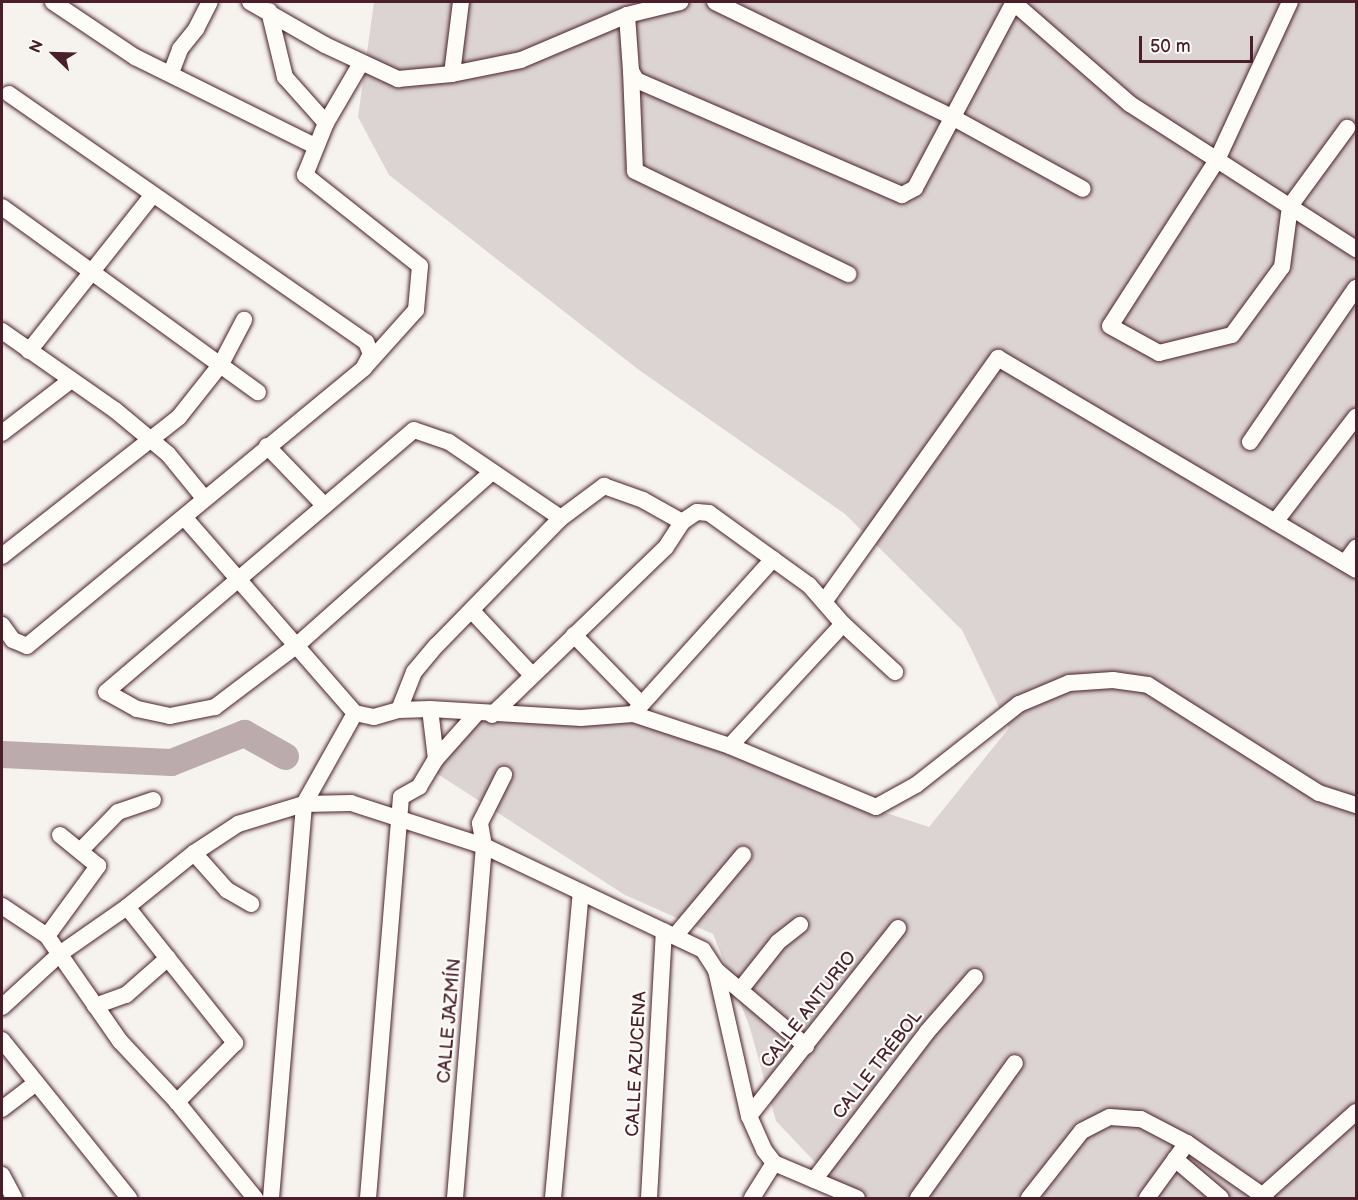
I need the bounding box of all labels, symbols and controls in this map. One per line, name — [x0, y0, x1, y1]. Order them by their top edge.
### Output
north arrow — [24, 24, 84, 84]
scale bar — [1142, 24, 1256, 62]
text: 50 m — [1150, 36, 1191, 57]
text: N — [26, 38, 48, 56]
street label: CALLE ANTURIO — [757, 947, 861, 1073]
street label: CALLE JAZMÍN — [434, 957, 466, 1085]
street label: CALLE AZUCENA — [622, 991, 652, 1137]
street label: CALLE TRÉBOL — [829, 1006, 927, 1124]

